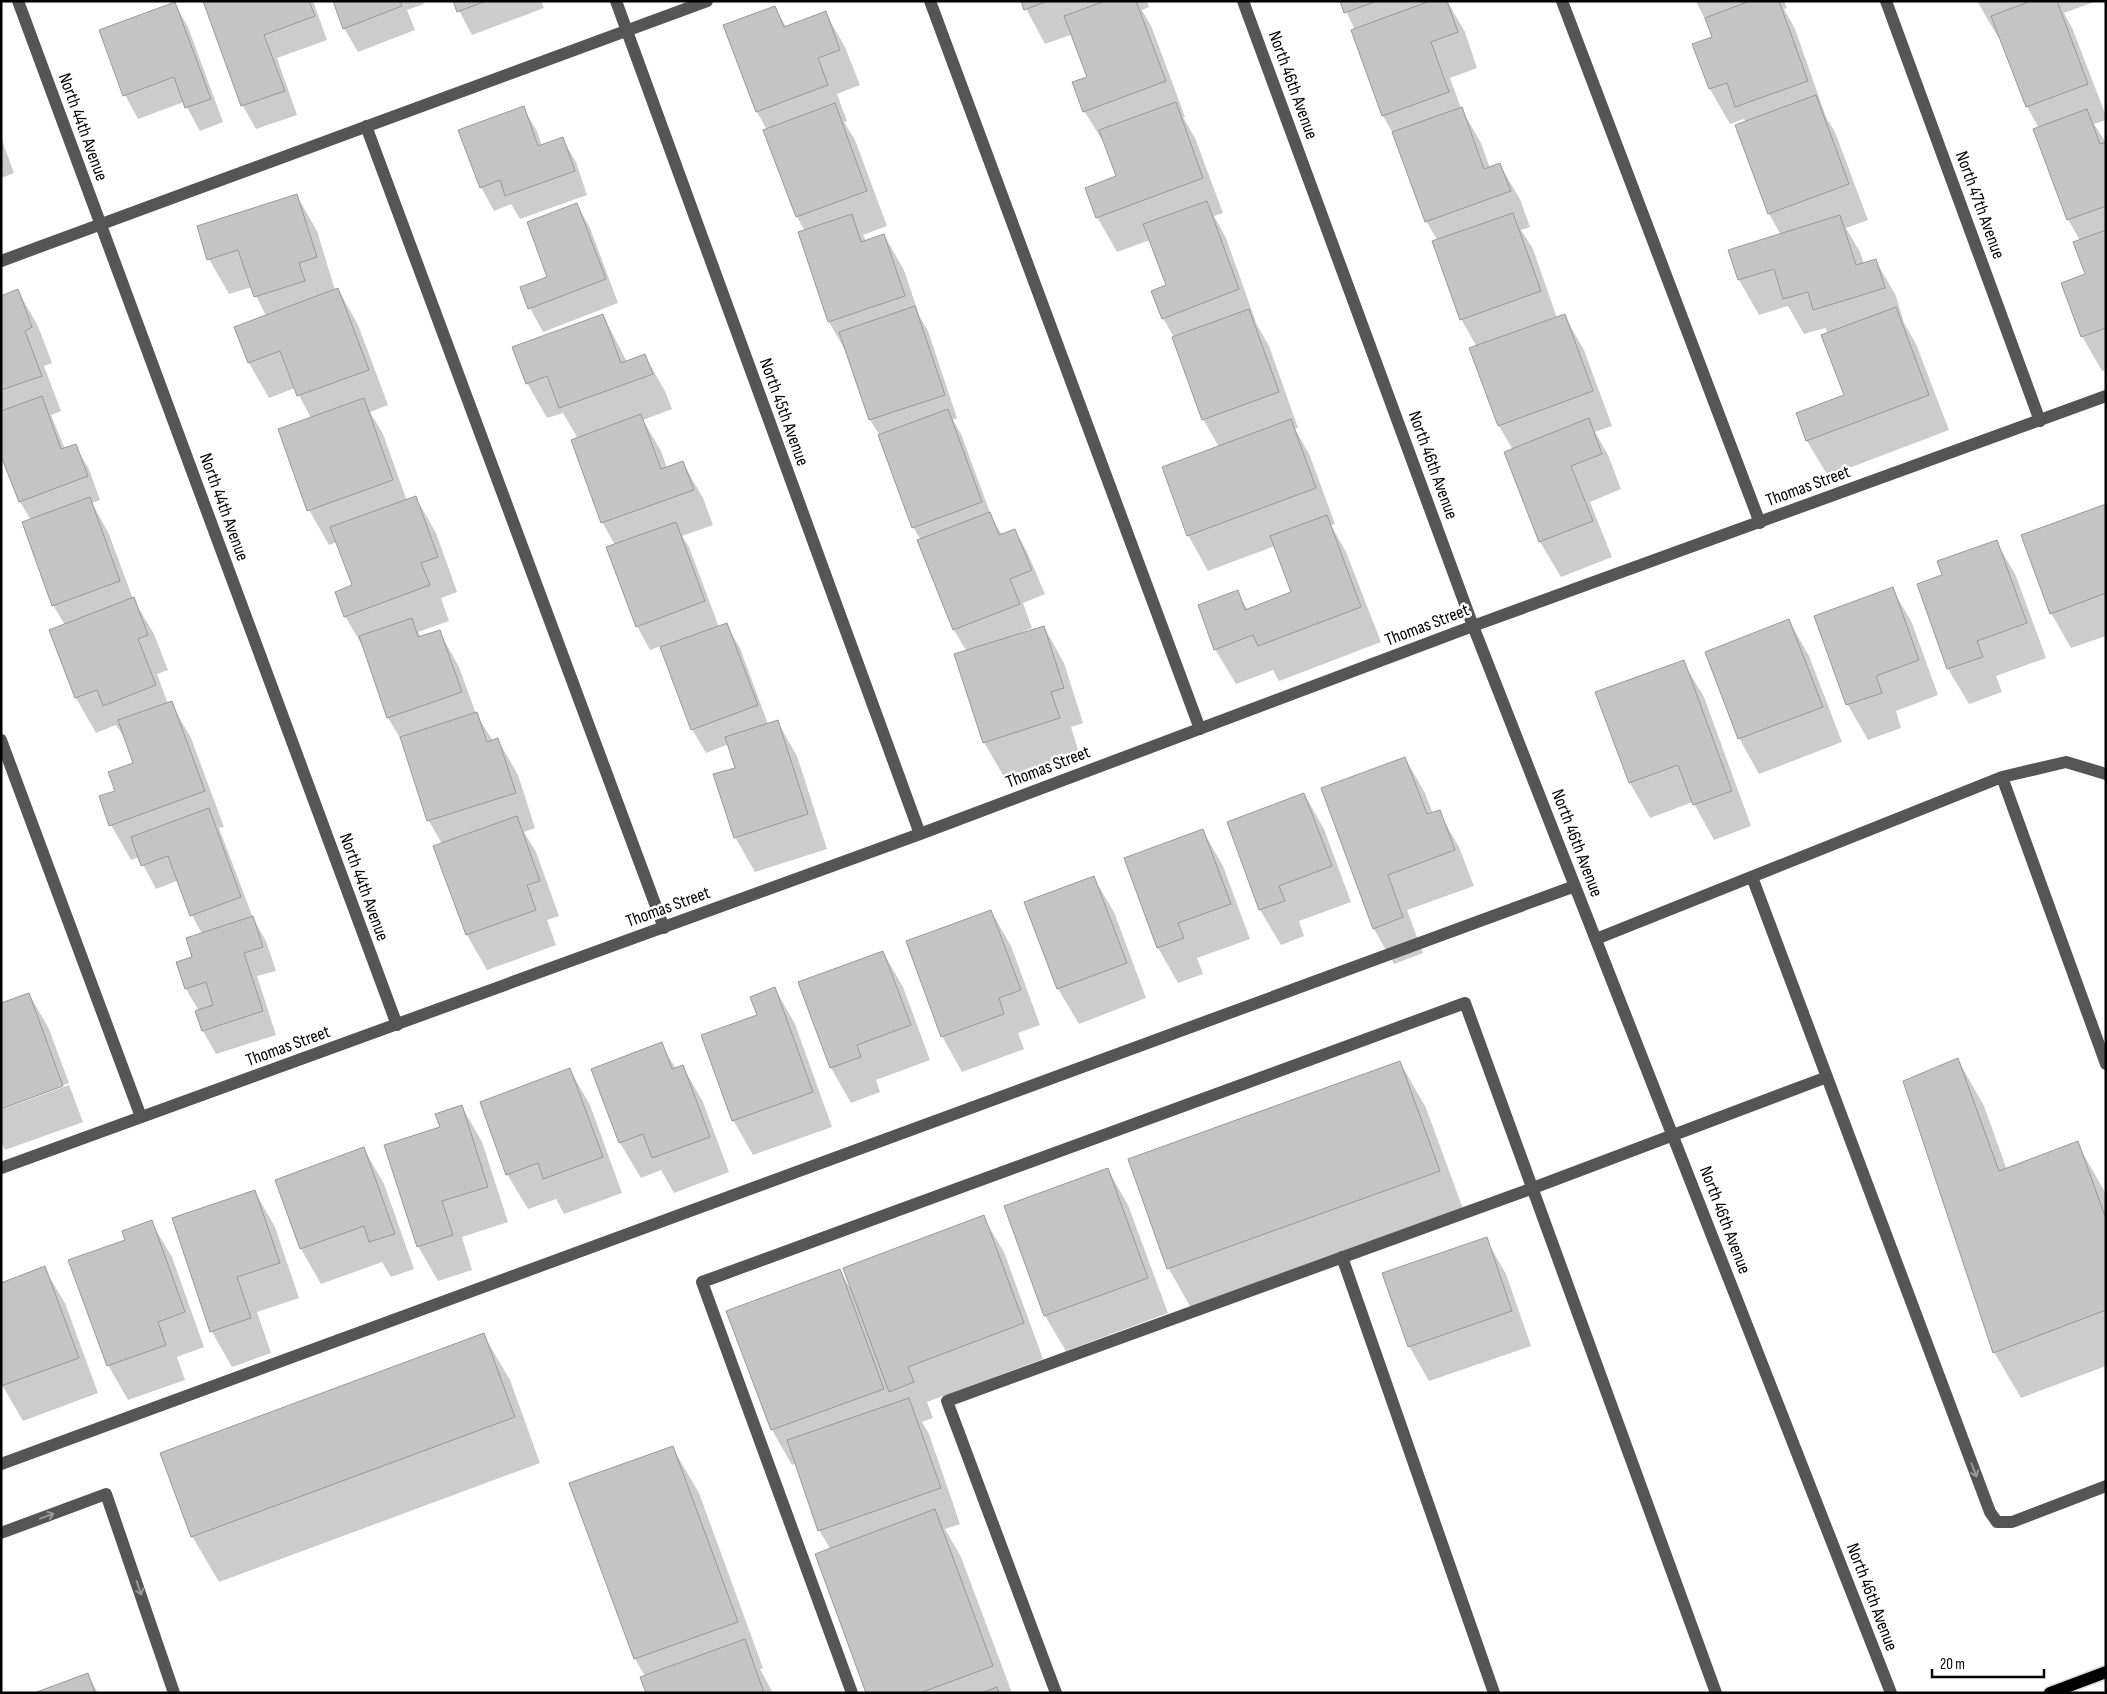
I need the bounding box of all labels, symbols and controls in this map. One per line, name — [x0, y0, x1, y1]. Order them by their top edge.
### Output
street label: North 46th Avenue — [1264, 28, 1322, 142]
street label: North 44th Avenue — [54, 70, 112, 184]
street label: North 47th Avenue — [1951, 148, 2009, 262]
street label: North 45th Avenue — [755, 355, 813, 469]
street label: North 46th Avenue — [1404, 408, 1462, 522]
street label: North 44th Avenue — [195, 450, 253, 564]
street label: Thomas Street — [1763, 461, 1853, 511]
street label: Thomas Street — [1382, 599, 1472, 651]
street label: Thomas Street — [1003, 741, 1093, 793]
street label: North 46th Avenue — [1547, 786, 1607, 900]
street label: North 44th Avenue — [335, 830, 393, 944]
street label: Thomas Street — [623, 882, 713, 932]
street label: Thomas Street — [243, 1021, 333, 1071]
street label: North 46th Avenue — [1695, 1163, 1755, 1277]
one-way arrow — [1970, 1462, 1979, 1477]
one-way arrow — [39, 1511, 54, 1520]
street label: North 46th Avenue — [1842, 1540, 1902, 1654]
one-way arrow — [134, 1580, 144, 1596]
scale bar — [1932, 1646, 2044, 1678]
text: 20 m — [1940, 1655, 1965, 1674]

